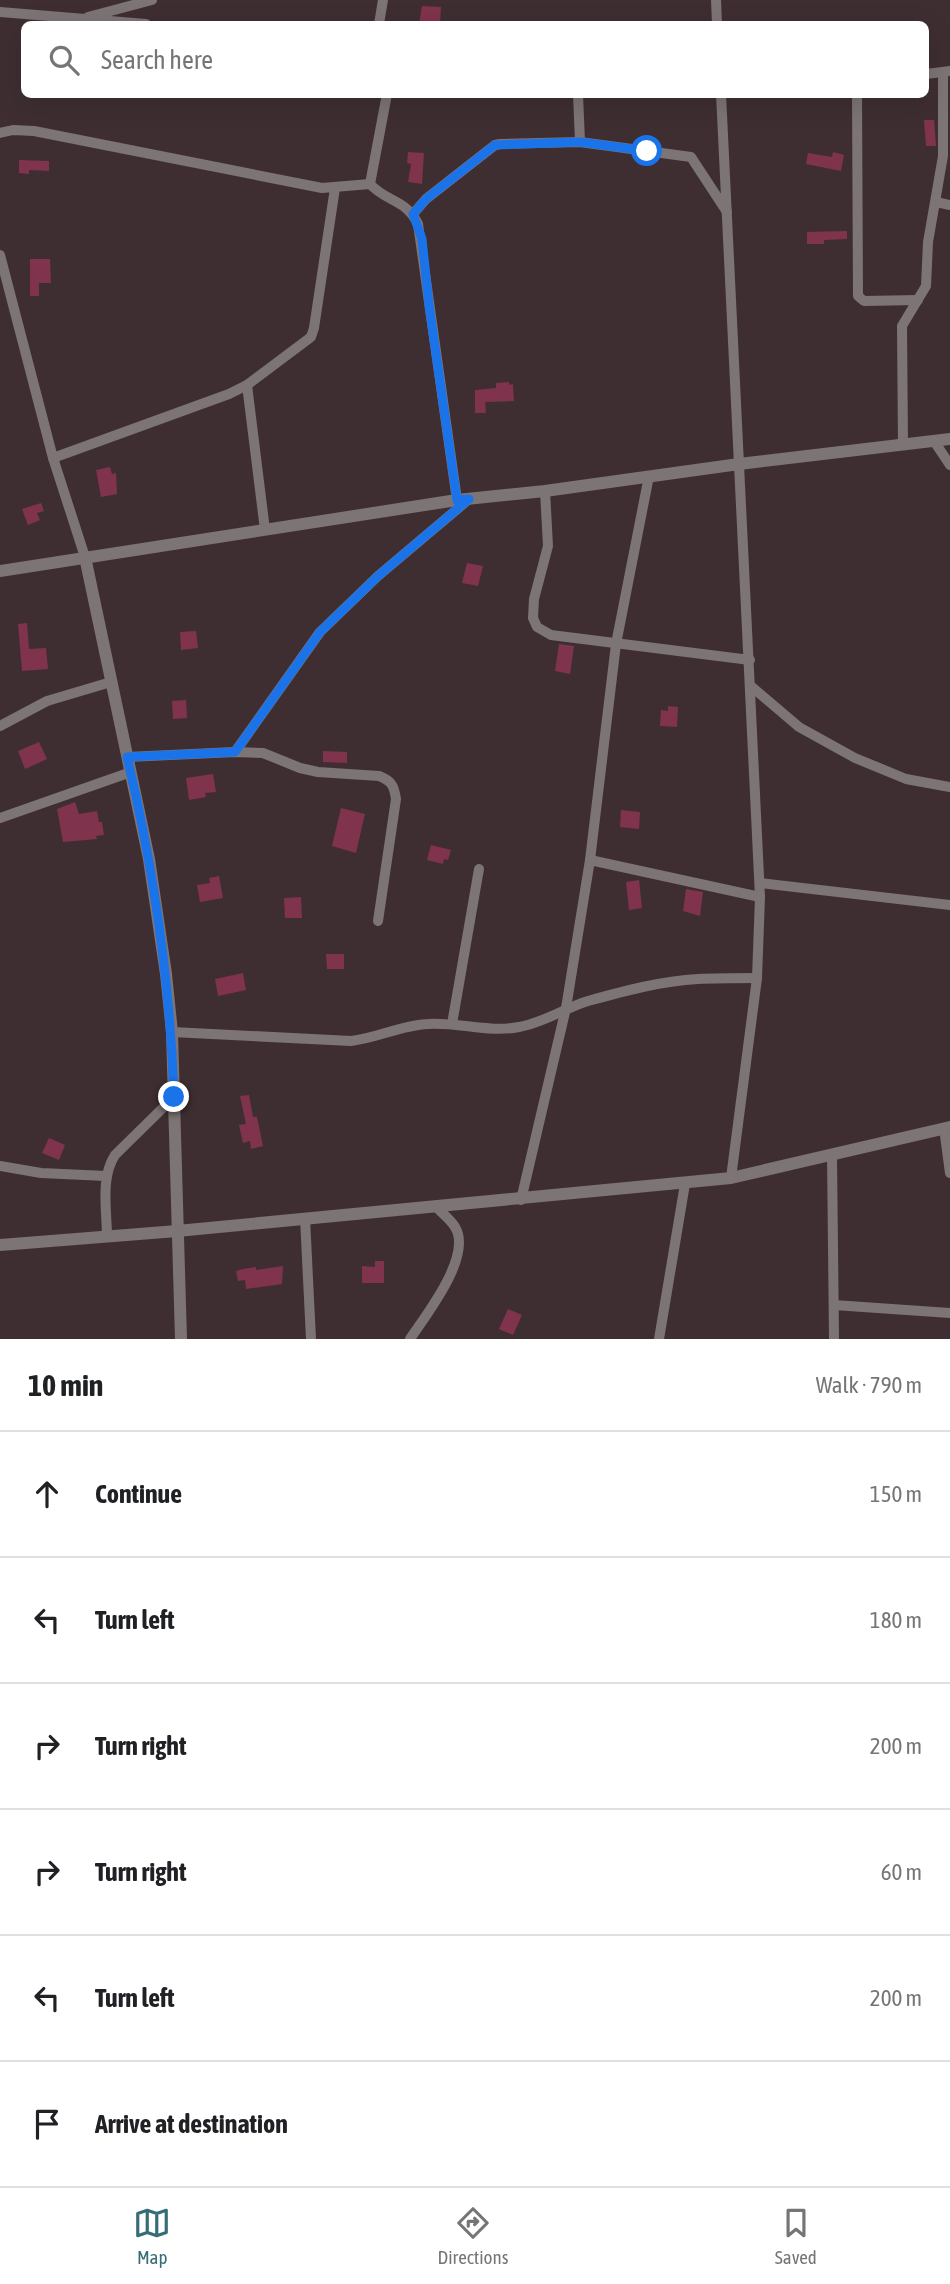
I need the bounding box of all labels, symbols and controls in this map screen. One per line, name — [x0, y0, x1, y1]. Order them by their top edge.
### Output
search box — [21, 21, 929, 98]
icon: search — [45, 41, 83, 79]
text: Search here — [101, 45, 213, 75]
route start — [631, 135, 662, 166]
route end — [158, 1081, 189, 1112]
text: 10 min — [28, 1368, 103, 1402]
text: Walk · 790 m — [816, 1372, 922, 1398]
icon: ahead — [28, 1475, 66, 1513]
text: Continue — [95, 1479, 182, 1509]
text: 150 m — [870, 1481, 922, 1507]
icon: left — [28, 1601, 66, 1639]
text: Turn left — [95, 1605, 175, 1635]
text: 180 m — [870, 1607, 922, 1633]
icon: right — [28, 1727, 66, 1765]
text: Turn right — [95, 1731, 186, 1761]
text: 200 m — [870, 1733, 922, 1759]
icon: right — [28, 1853, 66, 1891]
text: Turn right — [95, 1857, 186, 1887]
text: 60 m — [881, 1859, 922, 1885]
icon: left — [28, 1979, 66, 2017]
text: Turn left — [95, 1983, 175, 2013]
text: 200 m — [870, 1985, 922, 2011]
icon: arrive — [28, 2105, 66, 2143]
text: Arrive at destination — [95, 2109, 288, 2139]
tab: Map — [133, 2204, 171, 2268]
tab: Directions — [438, 2204, 508, 2268]
tab: Saved — [775, 2204, 817, 2268]

